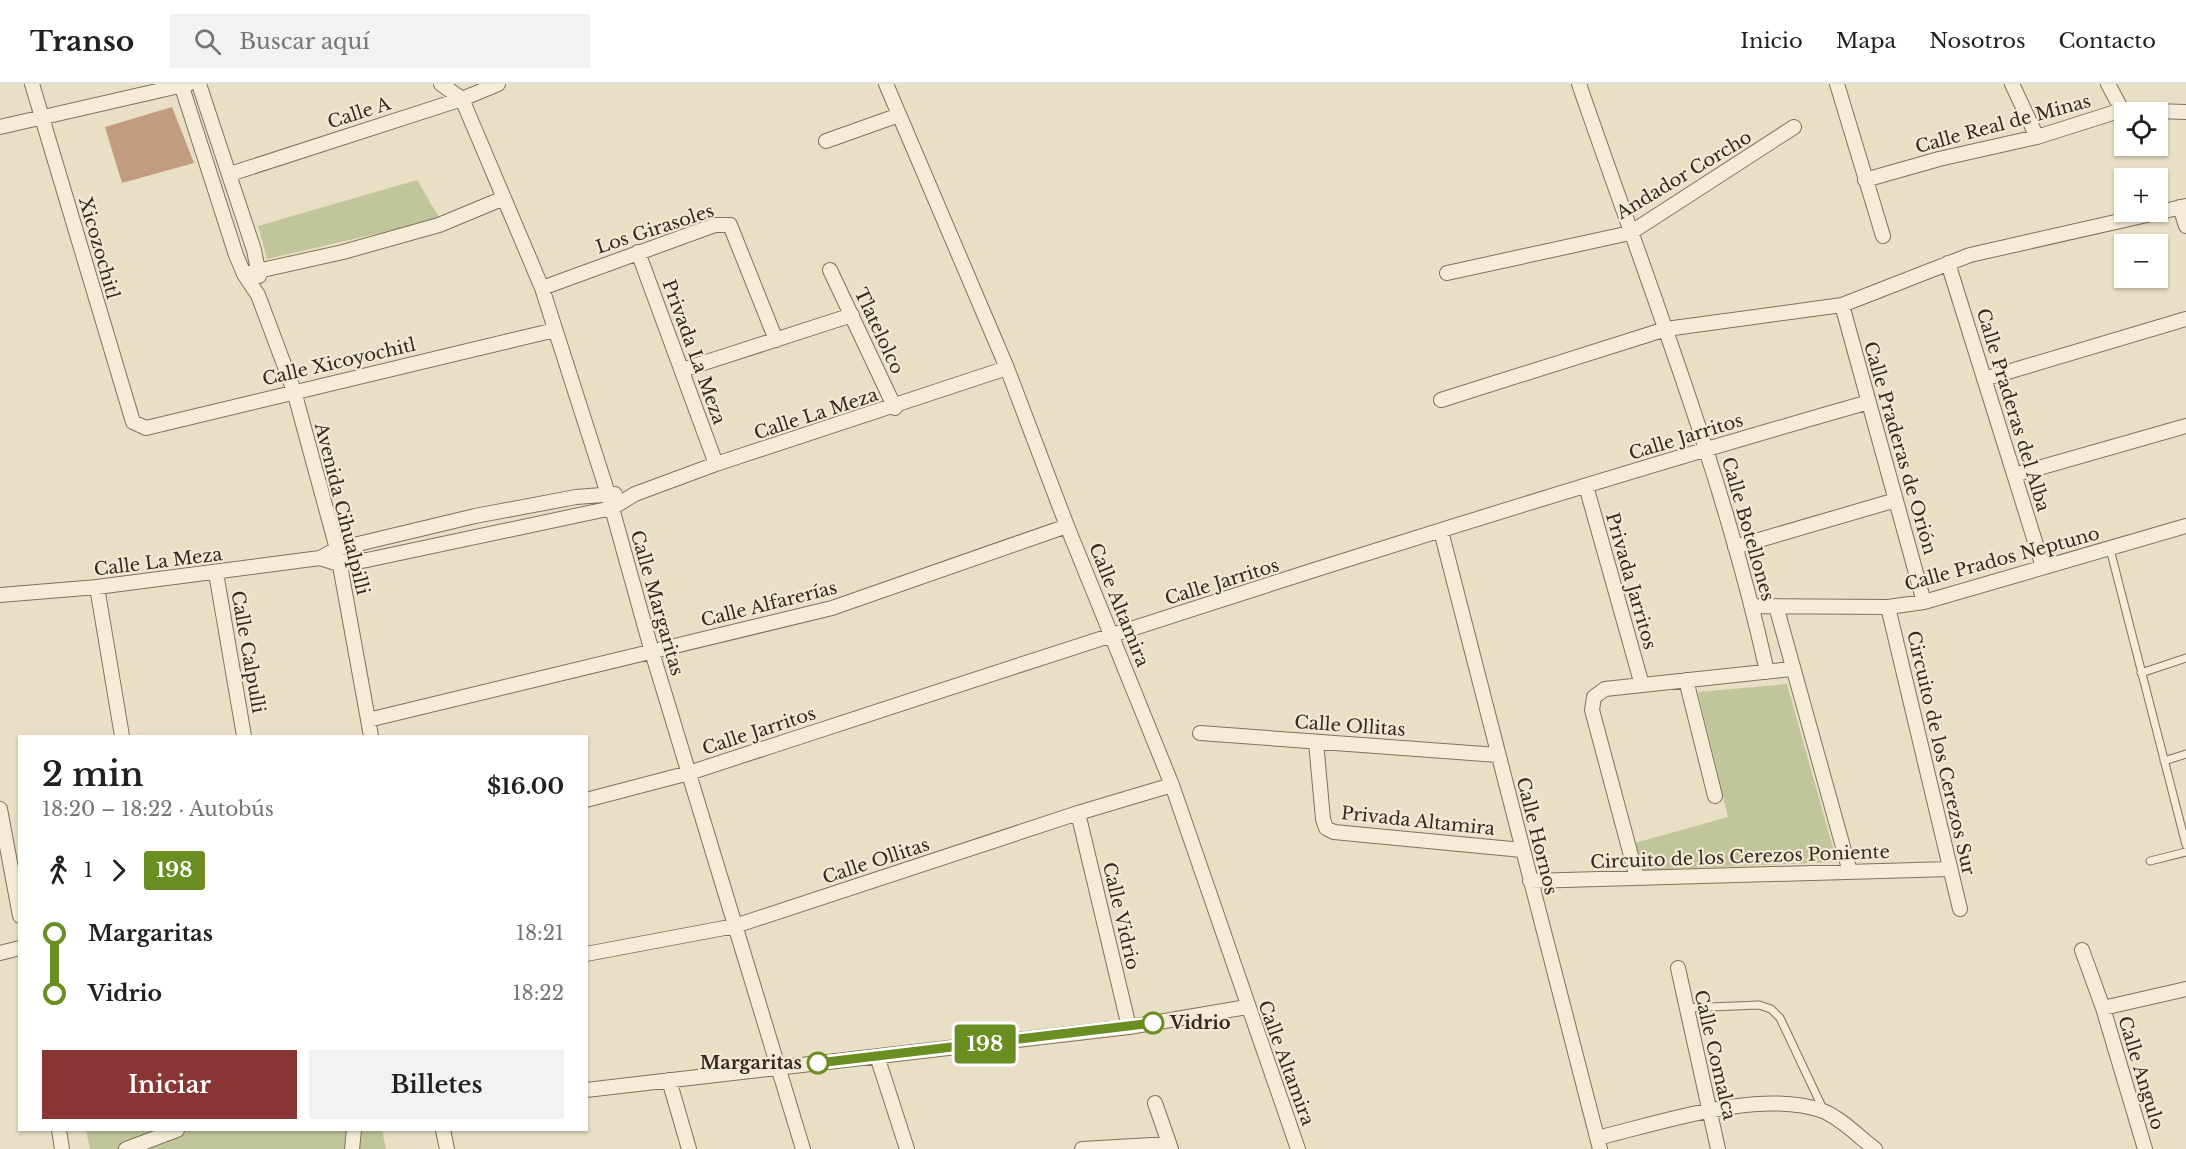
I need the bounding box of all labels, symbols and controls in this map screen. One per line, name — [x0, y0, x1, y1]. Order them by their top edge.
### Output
search box — [170, 14, 590, 68]
text: Transo — [30, 24, 134, 59]
icon: search — [191, 25, 224, 58]
text: Buscar aquí — [239, 28, 370, 55]
text: Inicio — [1740, 28, 1803, 54]
text: Mapa — [1836, 28, 1896, 54]
text: Nosotros — [1929, 28, 2025, 54]
text: Contacto — [2058, 28, 2156, 54]
street label: Calle Real de Minas — [1913, 90, 2093, 158]
street label: Calle A — [325, 92, 394, 133]
map controls — [2114, 102, 2168, 288]
button: locate — [2114, 102, 2168, 156]
street label: Andador Corcho — [1611, 126, 1756, 225]
button: + — [2114, 168, 2168, 222]
street label: Xicozochitl — [74, 195, 124, 302]
street label: Los Girasoles — [593, 200, 717, 258]
button: − — [2114, 234, 2168, 288]
street label: Privada La Meza — [658, 277, 730, 427]
street label: Tlatelolco — [850, 285, 908, 377]
street label: Calle Praderas del Alba — [1972, 306, 2054, 514]
street label: Calle Xicoyochitl — [260, 334, 418, 390]
street label: Calle Praderas de Orión — [1859, 339, 1941, 557]
street label: Calle La Meza — [751, 384, 881, 444]
street label: Calle Jarritos — [1626, 409, 1746, 465]
street label: Avenida Cihualpilli — [310, 420, 374, 597]
street label: Calle Botellones — [1717, 455, 1779, 603]
street label: Privada Jarritos — [1601, 510, 1661, 652]
street label: Calle Prados Neptuno — [1902, 522, 2102, 596]
street label: Calle Margaritas — [626, 528, 688, 678]
street label: Calle Altamira — [1084, 540, 1154, 670]
street label: Calle La Meza — [93, 543, 223, 581]
street label: Calle Jarritos — [1162, 554, 1282, 610]
street label: Calle Alfarerías — [699, 576, 839, 632]
street label: Calle Calpulli — [226, 589, 270, 715]
street label: Circuito de los Cerezos Sur — [1902, 629, 1980, 878]
street label: Calle Jarritos — [699, 702, 819, 760]
street label: Calle Ollitas — [1294, 711, 1406, 741]
text: 2 min — [42, 754, 144, 795]
text: $16.00 — [487, 773, 564, 800]
street label: Calle Hornos — [1512, 775, 1562, 897]
text: 18:20 – 18:22 · Autobús — [42, 797, 274, 821]
street label: Privada Altamira — [1340, 802, 1496, 840]
street label: Calle Ollitas — [820, 833, 932, 889]
street label: Circuito de los Cerezos Poniente — [1590, 841, 1890, 873]
icon: walk — [42, 854, 75, 887]
icon: forward — [102, 854, 135, 887]
text: 198 — [156, 857, 193, 883]
text: 1 — [84, 858, 93, 882]
street label: Calle Vidrio — [1098, 860, 1144, 972]
text: Margaritas — [88, 920, 213, 947]
text: 18:21 — [516, 921, 564, 945]
text: Vidrio — [88, 980, 162, 1007]
text: 18:22 — [513, 981, 564, 1005]
street label: Calle Comalca — [1689, 988, 1741, 1122]
street label: Calle Altamira — [1253, 997, 1319, 1129]
marker: Vidrio — [1142, 1012, 1164, 1034]
place label: Vidrio — [1169, 1012, 1231, 1034]
street label: Calle Angulo — [2113, 1014, 2169, 1132]
line badge: 198 — [950, 1024, 1020, 1064]
text: 198 — [967, 1031, 1003, 1057]
button: Iniciar — [42, 1050, 297, 1119]
button: Billetes — [309, 1050, 564, 1119]
place label: Margaritas — [700, 1052, 802, 1074]
marker: Margaritas — [807, 1052, 829, 1074]

